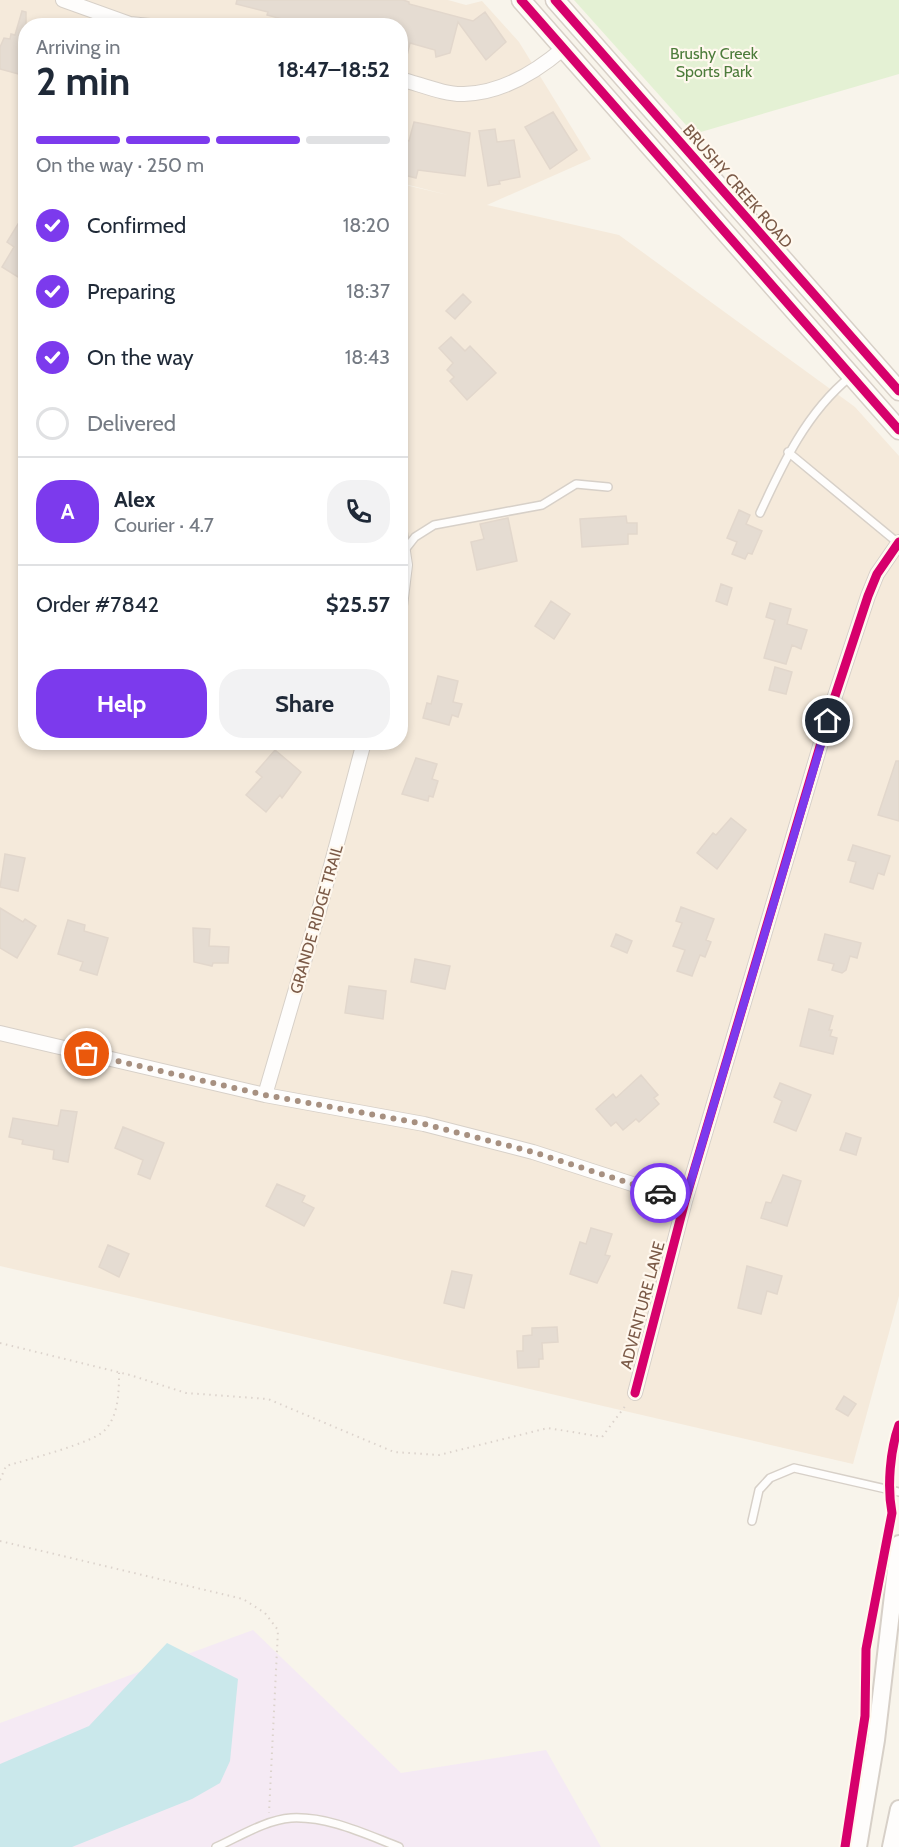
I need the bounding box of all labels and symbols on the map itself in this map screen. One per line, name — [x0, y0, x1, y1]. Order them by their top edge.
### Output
park label: Brushy Creek Sports Park — [670, 44, 759, 81]
street label: BRUSHY CREEK ROAD — [679, 121, 796, 252]
pin — [802, 695, 853, 746]
street label: GRANDE RIDGE TRAIL — [286, 842, 347, 996]
pin — [61, 1028, 112, 1079]
courier — [630, 1163, 690, 1223]
street label: ADVENTURE LANE — [616, 1239, 669, 1371]

